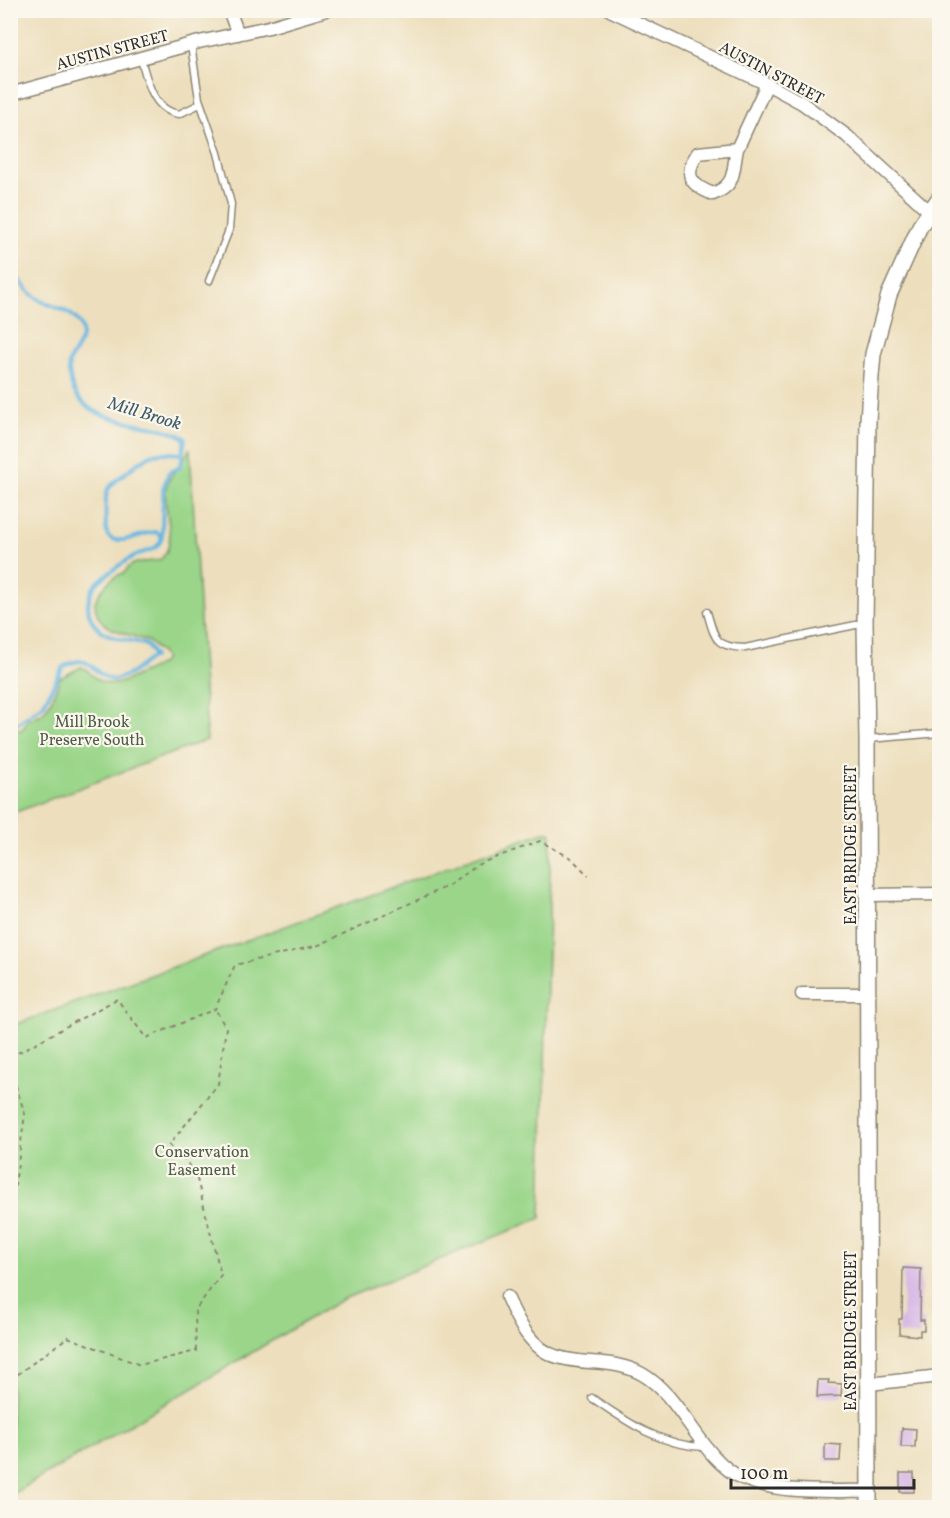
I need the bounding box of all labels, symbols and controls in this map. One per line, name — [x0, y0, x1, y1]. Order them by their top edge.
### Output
street label: AUSTIN STREET — [54, 25, 171, 77]
street label: AUSTIN STREET — [715, 37, 827, 111]
water label: Mill Brook — [104, 391, 184, 437]
park label: Mill Brook Preserve South — [39, 712, 145, 752]
street label: EAST BRIDGE STREET — [841, 765, 863, 925]
park label: Conservation Easement — [155, 1142, 249, 1182]
street label: EAST BRIDGE STREET — [841, 1251, 863, 1411]
scale bar — [731, 1452, 914, 1490]
text: 100 m — [740, 1462, 789, 1487]

